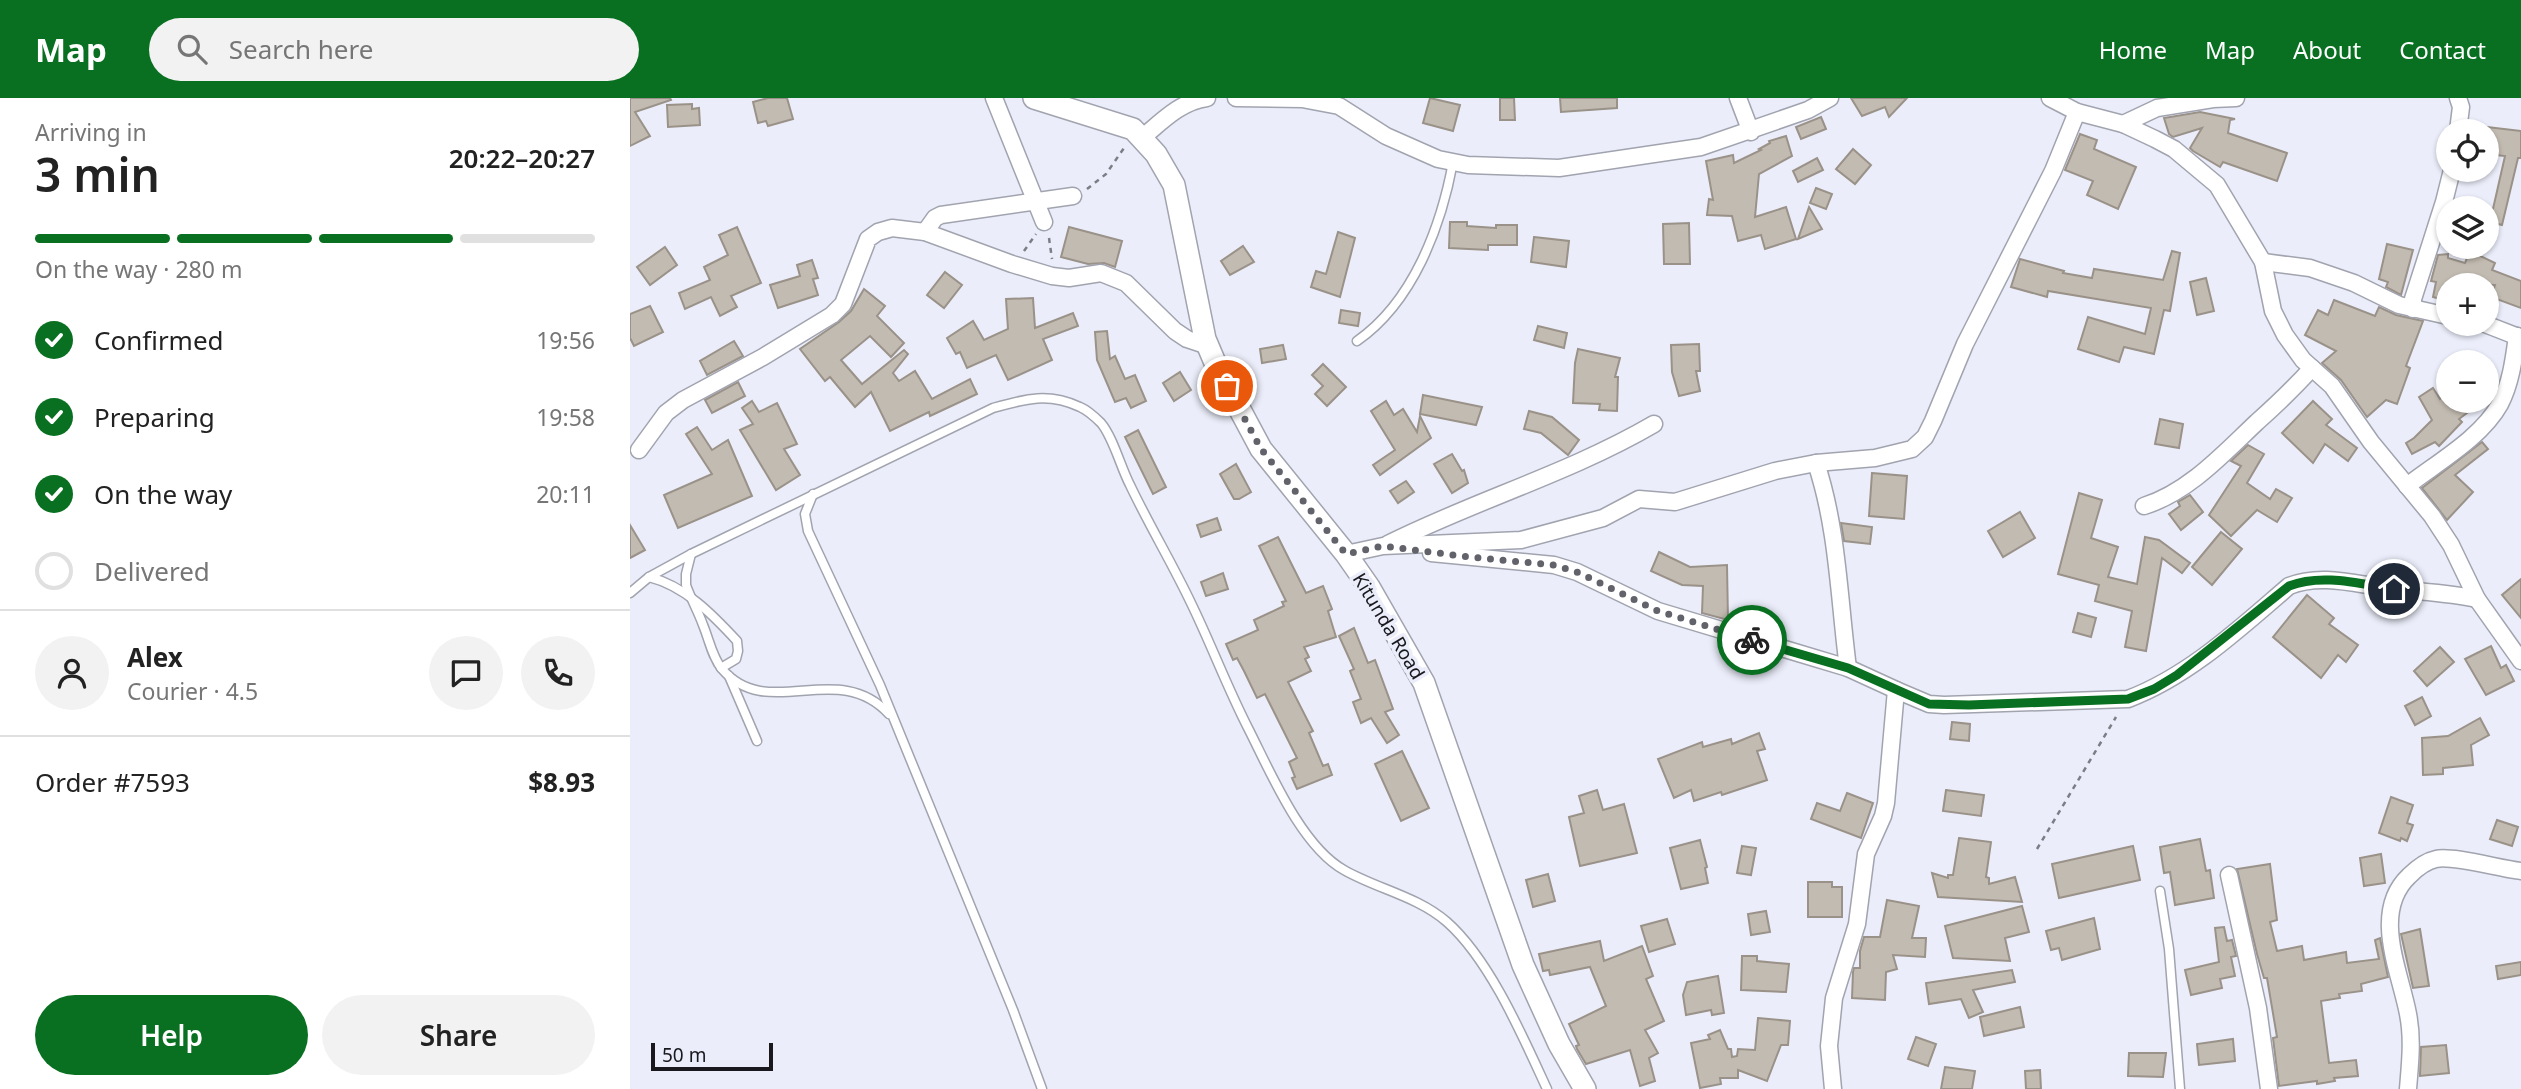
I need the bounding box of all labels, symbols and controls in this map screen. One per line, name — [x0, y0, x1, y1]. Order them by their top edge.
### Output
search box — [149, 18, 639, 81]
text: Map — [35, 27, 107, 72]
icon: search — [173, 30, 211, 68]
text: Search here — [229, 31, 373, 67]
text: Home — [2099, 33, 2167, 66]
text: Map — [2205, 33, 2255, 66]
text: About — [2293, 33, 2361, 66]
text: Contact — [2399, 33, 2486, 66]
text: Arriving in — [35, 116, 147, 148]
map controls — [2436, 119, 2499, 413]
button: locate — [2436, 119, 2499, 182]
text: 20:22–20:27 — [449, 140, 595, 176]
text: 3 min — [35, 143, 160, 205]
button: layers — [2436, 196, 2499, 259]
text: On the way · 280 m — [35, 253, 242, 285]
button: + — [2436, 273, 2499, 336]
icon: check — [35, 321, 73, 359]
text: Confirmed — [94, 322, 224, 358]
text: 19:56 — [536, 324, 595, 356]
button: − — [2436, 350, 2499, 413]
pin — [1197, 356, 1257, 416]
icon: bag — [1208, 367, 1246, 405]
icon: check — [35, 398, 73, 436]
text: Preparing — [94, 399, 215, 435]
text: 19:58 — [536, 401, 595, 433]
icon: check — [35, 475, 73, 513]
text: On the way — [94, 476, 232, 512]
text: 20:11 — [536, 478, 595, 510]
text: Delivered — [94, 553, 210, 589]
pin — [2364, 559, 2424, 619]
street label: Kitunda Road — [1347, 568, 1431, 684]
icon: home — [2375, 570, 2413, 608]
courier — [1717, 605, 1787, 675]
icon: bike — [1733, 621, 1771, 659]
button: person — [35, 636, 109, 710]
button: chat — [429, 636, 503, 710]
button: phone — [521, 636, 595, 710]
text: Alex — [127, 639, 183, 675]
text: Courier · 4.5 — [127, 675, 258, 707]
text: Order #7593 — [35, 764, 190, 800]
text: $8.93 — [528, 764, 595, 800]
button: Help — [35, 995, 308, 1075]
button: Share — [322, 995, 595, 1075]
scale bar — [651, 1040, 774, 1072]
text: 50 m — [662, 1042, 706, 1068]

